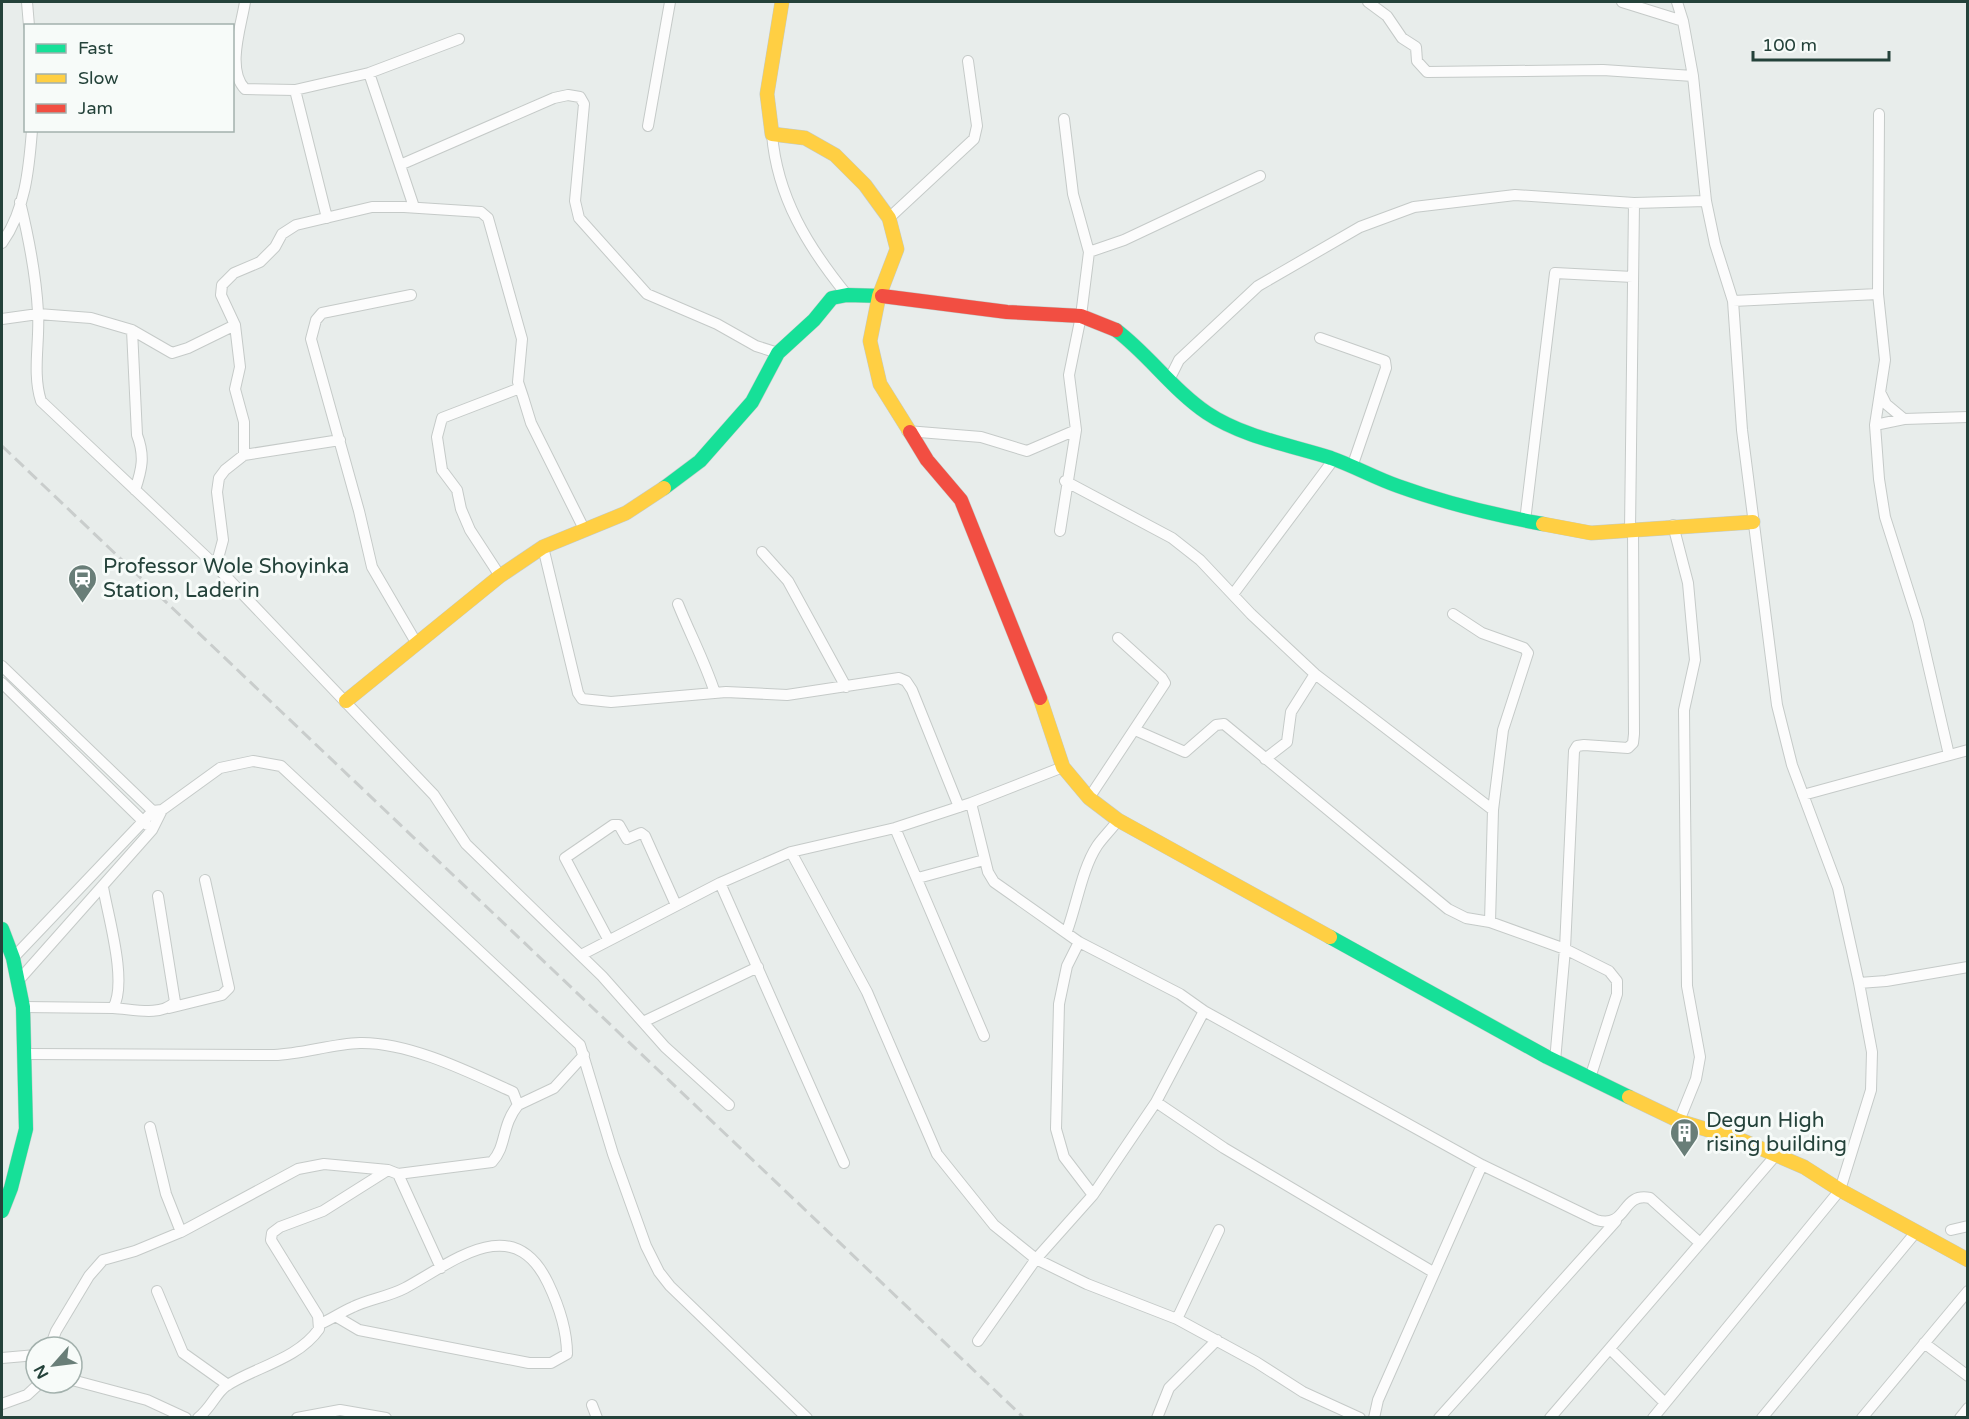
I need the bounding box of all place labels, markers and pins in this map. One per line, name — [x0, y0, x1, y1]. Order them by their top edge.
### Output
place label: Professor Wole Shoyinka Station, Laderin — [103, 554, 349, 603]
station icon: Professor Wole Shoyinka Station, Laderin — [66, 562, 98, 604]
place label: Degun High rising building — [1706, 1108, 1847, 1157]
building icon: Degun High rising building — [1669, 1116, 1701, 1158]

